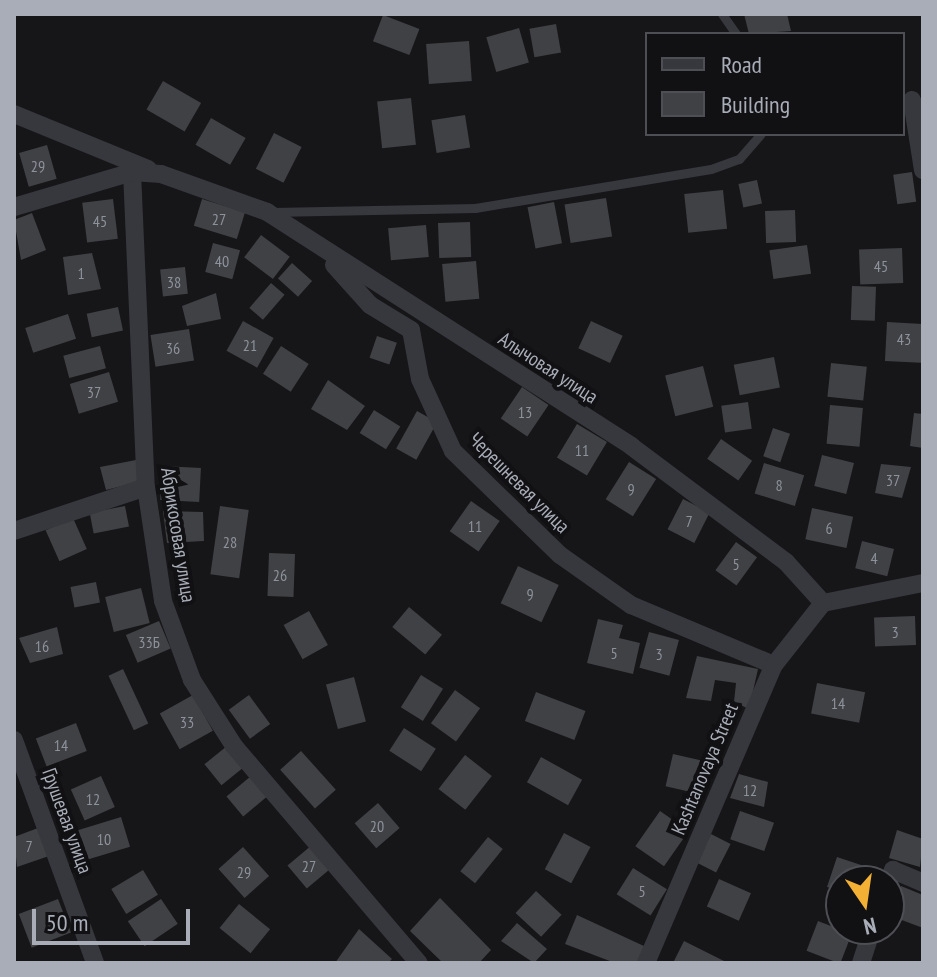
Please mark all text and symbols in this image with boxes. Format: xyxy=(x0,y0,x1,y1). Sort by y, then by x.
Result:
legend xyxy=(645,32,905,136)
text: Road xyxy=(721,49,762,80)
text: Building xyxy=(721,89,790,120)
house number: 29 xyxy=(31,156,45,176)
house number: 27 xyxy=(212,209,226,229)
house number: 45 xyxy=(93,211,107,231)
house number: 40 xyxy=(215,251,229,271)
house number: 45 xyxy=(874,256,888,276)
house number: 1 xyxy=(77,263,85,283)
house number: 38 xyxy=(167,272,181,292)
street label: Алычовая улица xyxy=(494,327,602,409)
house number: 43 xyxy=(897,329,911,349)
house number: 21 xyxy=(243,335,257,355)
house number: 36 xyxy=(166,338,180,358)
house number: 37 xyxy=(87,382,101,402)
house number: 13 xyxy=(518,402,532,422)
street label: Черешневая улица xyxy=(464,428,574,538)
house number: 11 xyxy=(575,440,589,460)
street label: Абрикосовая улица xyxy=(155,466,201,604)
house number: 37 xyxy=(886,470,900,490)
house number: 8 xyxy=(775,475,783,495)
house number: 9 xyxy=(627,479,635,499)
house number: 7 xyxy=(685,511,693,531)
house number: 11 xyxy=(468,516,482,536)
house number: 6 xyxy=(825,518,833,538)
house number: 28 xyxy=(223,532,237,552)
house number: 4 xyxy=(870,548,878,568)
house number: 5 xyxy=(732,554,740,574)
house number: 26 xyxy=(273,565,287,585)
house number: 9 xyxy=(526,584,534,604)
house number: 3 xyxy=(891,622,899,642)
house number: 33Б xyxy=(138,632,160,652)
house number: 16 xyxy=(35,636,49,656)
house number: 5 xyxy=(610,643,618,663)
house number: 3 xyxy=(655,644,663,664)
house number: 14 xyxy=(831,693,845,713)
street label: Kashtanovaya Street xyxy=(666,700,744,838)
house number: 33 xyxy=(180,712,194,732)
house number: 14 xyxy=(54,735,68,755)
street label: Грушевая улица xyxy=(37,765,97,877)
house number: 12 xyxy=(743,780,757,800)
house number: 12 xyxy=(86,789,100,809)
house number: 20 xyxy=(370,816,384,836)
house number: 10 xyxy=(97,829,111,849)
house number: 7 xyxy=(25,836,33,856)
house number: 27 xyxy=(302,856,316,876)
house number: 29 xyxy=(237,862,251,882)
north arrow xyxy=(825,865,905,945)
house number: 5 xyxy=(638,881,646,901)
scale bar xyxy=(36,893,194,943)
text: 50 m xyxy=(46,907,88,938)
text: N xyxy=(861,911,879,941)

